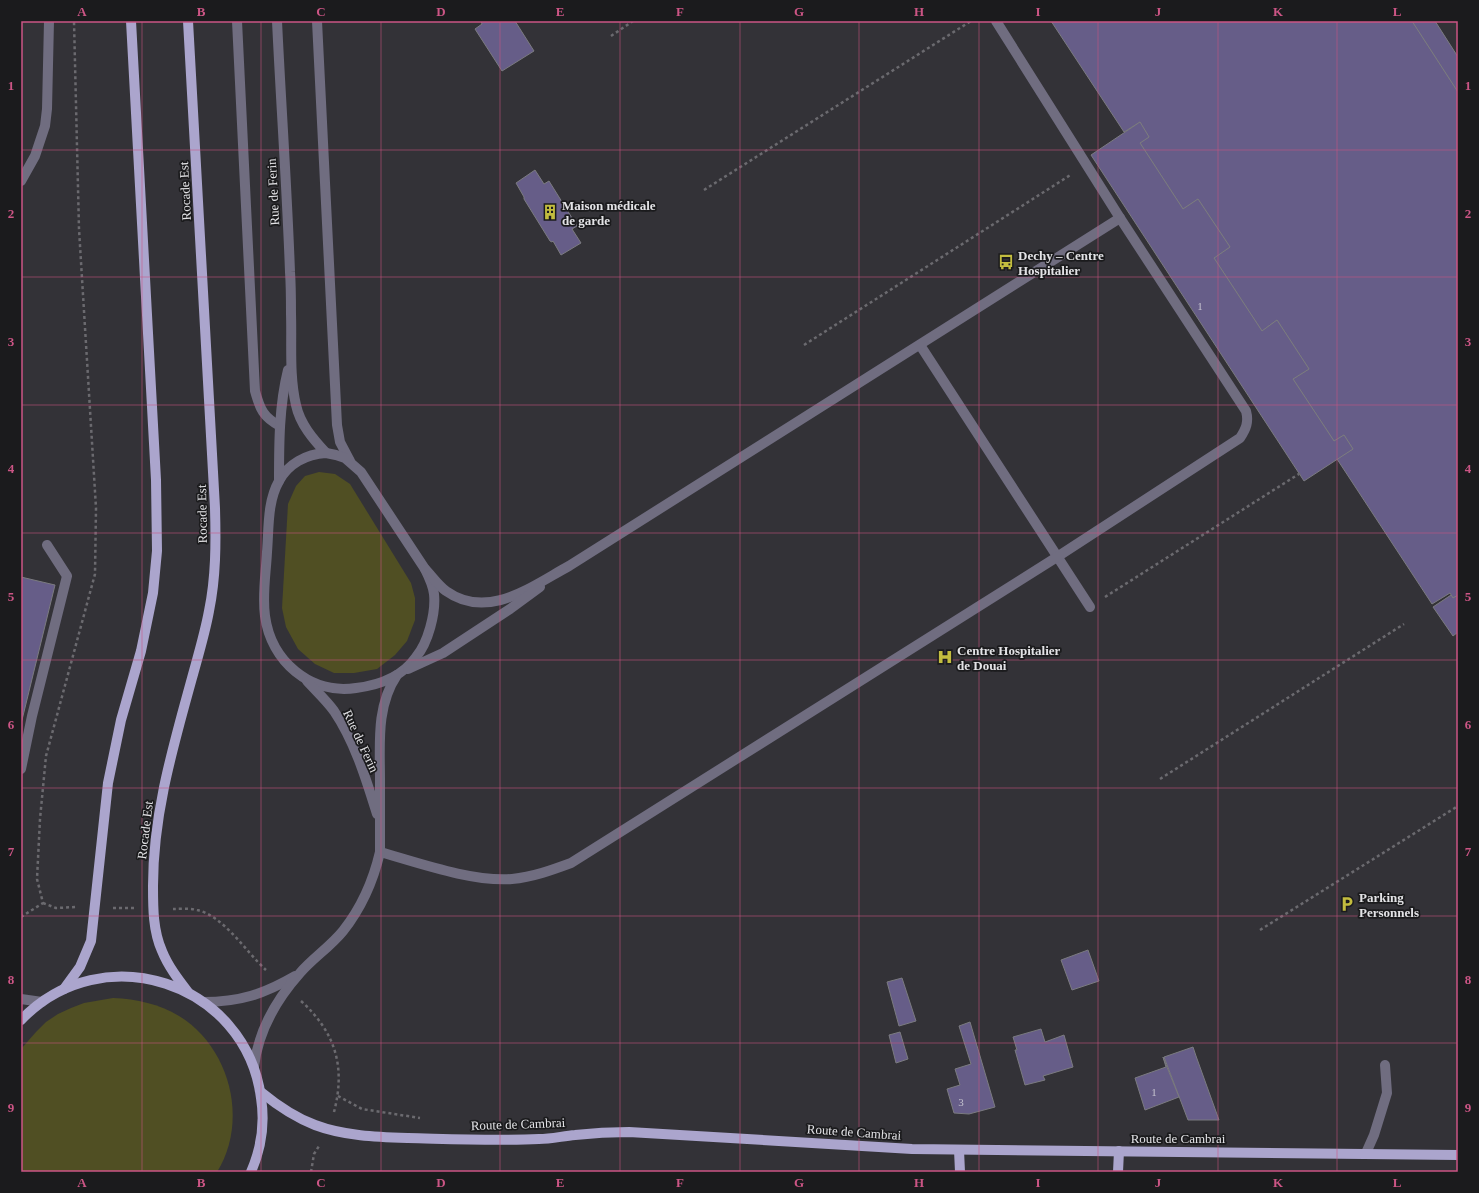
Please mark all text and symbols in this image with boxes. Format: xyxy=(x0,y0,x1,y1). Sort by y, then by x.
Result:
text: A xyxy=(77,4,87,19)
text: B xyxy=(197,4,206,19)
text: C xyxy=(316,4,326,19)
text: D xyxy=(436,4,446,19)
text: E xyxy=(556,4,564,19)
text: F xyxy=(676,4,684,19)
text: G xyxy=(794,4,804,19)
text: H xyxy=(914,4,924,19)
text: I xyxy=(1035,4,1041,19)
text: J xyxy=(1155,4,1162,19)
text: K xyxy=(1273,4,1284,19)
text: L xyxy=(1393,4,1402,19)
text: 1 xyxy=(8,78,14,93)
text: 1 xyxy=(1465,78,1471,93)
street label: Rue de Ferin xyxy=(264,158,282,226)
street label: Rocade Est xyxy=(176,161,194,221)
place label: Maison médicale de garde xyxy=(562,198,656,228)
building icon: Maison médicale de garde xyxy=(541,203,559,221)
text: 2 xyxy=(8,206,14,221)
text: 2 xyxy=(1465,206,1471,221)
place label: Dechy – Centre Hospitalier xyxy=(1018,248,1104,278)
bus stop icon: Dechy – Centre Hospitalier xyxy=(997,253,1015,271)
house number: 1 xyxy=(1197,300,1203,312)
text: 3 xyxy=(8,334,15,349)
text: 3 xyxy=(1465,334,1472,349)
text: 4 xyxy=(8,461,15,476)
text: 4 xyxy=(1465,461,1472,476)
street label: Rocade Est xyxy=(194,484,210,544)
text: 5 xyxy=(8,589,15,604)
text: 5 xyxy=(1465,589,1472,604)
place label: Centre Hospitalier de Douai xyxy=(957,643,1061,673)
hospital icon: Centre Hospitalier de Douai xyxy=(936,648,954,666)
street label: Rue de Ferin xyxy=(340,707,382,775)
text: 6 xyxy=(8,717,15,732)
text: 6 xyxy=(1465,717,1472,732)
street label: Rocade Est xyxy=(134,799,156,860)
text: 7 xyxy=(8,844,15,859)
text: 7 xyxy=(1465,844,1472,859)
place label: Parking Personnels xyxy=(1359,890,1419,920)
parking icon: Parking Personnels xyxy=(1338,895,1356,913)
text: 8 xyxy=(8,972,15,987)
text: 8 xyxy=(1465,972,1472,987)
house number: 1 xyxy=(1151,1086,1157,1098)
house number: 3 xyxy=(958,1096,964,1108)
text: 9 xyxy=(8,1100,15,1115)
text: 9 xyxy=(1465,1100,1472,1115)
street label: Route de Cambrai xyxy=(470,1115,566,1133)
street label: Route de Cambrai xyxy=(806,1121,902,1143)
street label: Route de Cambrai xyxy=(1131,1131,1226,1146)
text: A xyxy=(77,1175,87,1190)
text: B xyxy=(197,1175,206,1190)
text: C xyxy=(316,1175,326,1190)
text: D xyxy=(436,1175,446,1190)
text: E xyxy=(556,1175,564,1190)
text: F xyxy=(676,1175,684,1190)
text: G xyxy=(794,1175,804,1190)
text: H xyxy=(914,1175,924,1190)
text: I xyxy=(1035,1175,1041,1190)
text: J xyxy=(1155,1175,1162,1190)
text: K xyxy=(1273,1175,1284,1190)
text: L xyxy=(1393,1175,1402,1190)

